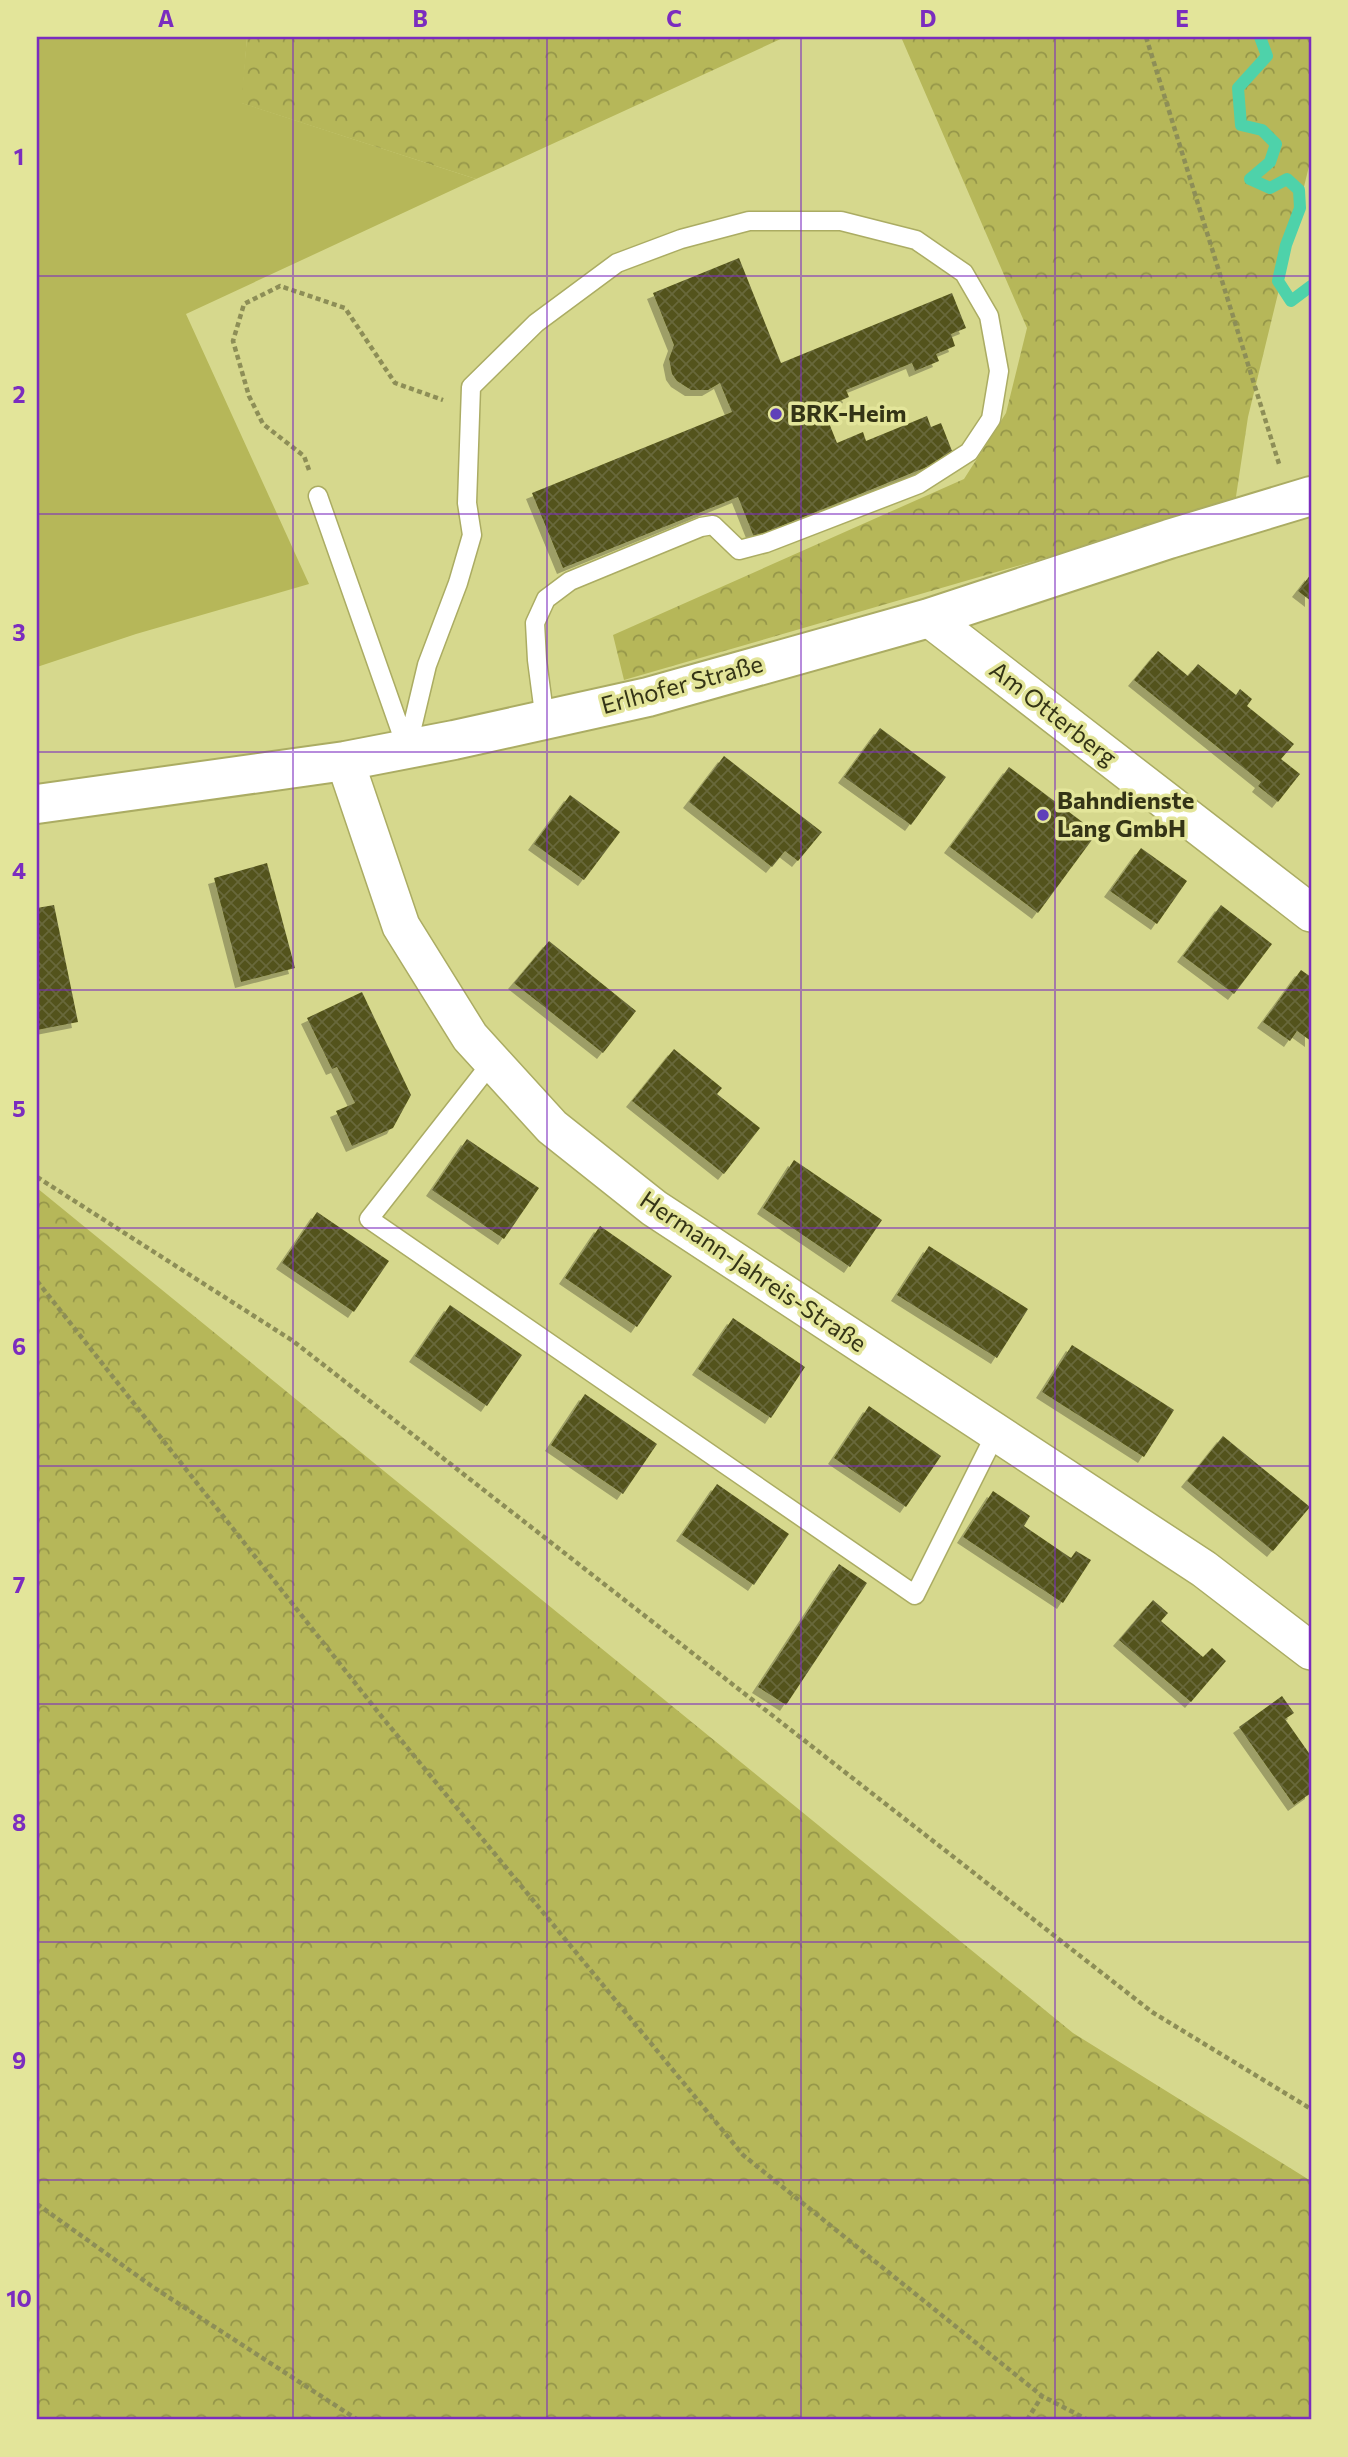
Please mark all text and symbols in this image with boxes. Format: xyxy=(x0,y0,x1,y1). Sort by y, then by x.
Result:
text: A xyxy=(158,4,175,32)
text: B xyxy=(412,4,428,32)
text: C xyxy=(666,4,682,32)
text: D xyxy=(920,4,937,32)
text: E xyxy=(1175,4,1189,32)
text: 1 xyxy=(14,142,24,170)
text: 2 xyxy=(12,380,26,408)
place label: BRK-Heim xyxy=(790,398,906,427)
marker: BRK-Heim xyxy=(768,406,784,422)
text: 3 xyxy=(12,618,26,646)
street label: Erlhofer Straße xyxy=(598,648,766,719)
street label: Am Otterberg xyxy=(985,654,1123,771)
place label: Bahndienste Lang GmbH xyxy=(1057,785,1194,842)
marker: Bahndienste Lang GmbH xyxy=(1035,807,1051,823)
text: 4 xyxy=(12,856,26,884)
text: 5 xyxy=(12,1094,26,1122)
street label: Hermann-Jahreis-Straße xyxy=(635,1184,872,1357)
text: 6 xyxy=(12,1332,26,1360)
text: 7 xyxy=(13,1570,25,1598)
text: 8 xyxy=(12,1808,26,1836)
text: 9 xyxy=(12,2046,26,2074)
text: 10 xyxy=(6,2284,32,2312)

